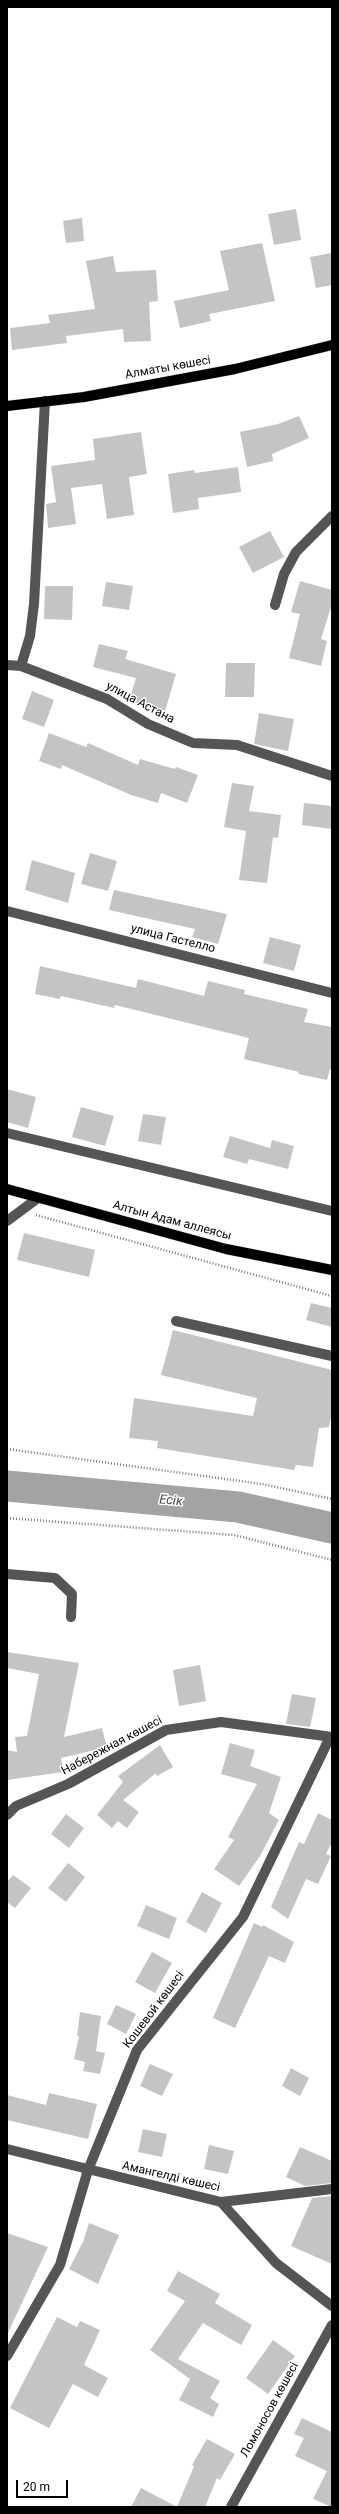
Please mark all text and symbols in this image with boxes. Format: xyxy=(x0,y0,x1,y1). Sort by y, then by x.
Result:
street label: Алматы көшесі xyxy=(124,353,212,383)
street label: улица Астана xyxy=(103,679,177,727)
street label: улица Гастелло xyxy=(129,922,217,956)
street label: Алтын Адам аллеясы xyxy=(111,1198,233,1244)
water label: Есік xyxy=(159,1492,183,1510)
street label: Набережная көшесі xyxy=(59,1713,165,1779)
street label: Кошевой көшесі xyxy=(120,1969,188,2051)
street label: Амангелді көшесі xyxy=(121,2159,221,2195)
street label: Ломоносов көшесі xyxy=(238,2360,302,2460)
scale bar xyxy=(18,2472,70,2498)
text: 20 m xyxy=(23,2480,50,2494)

